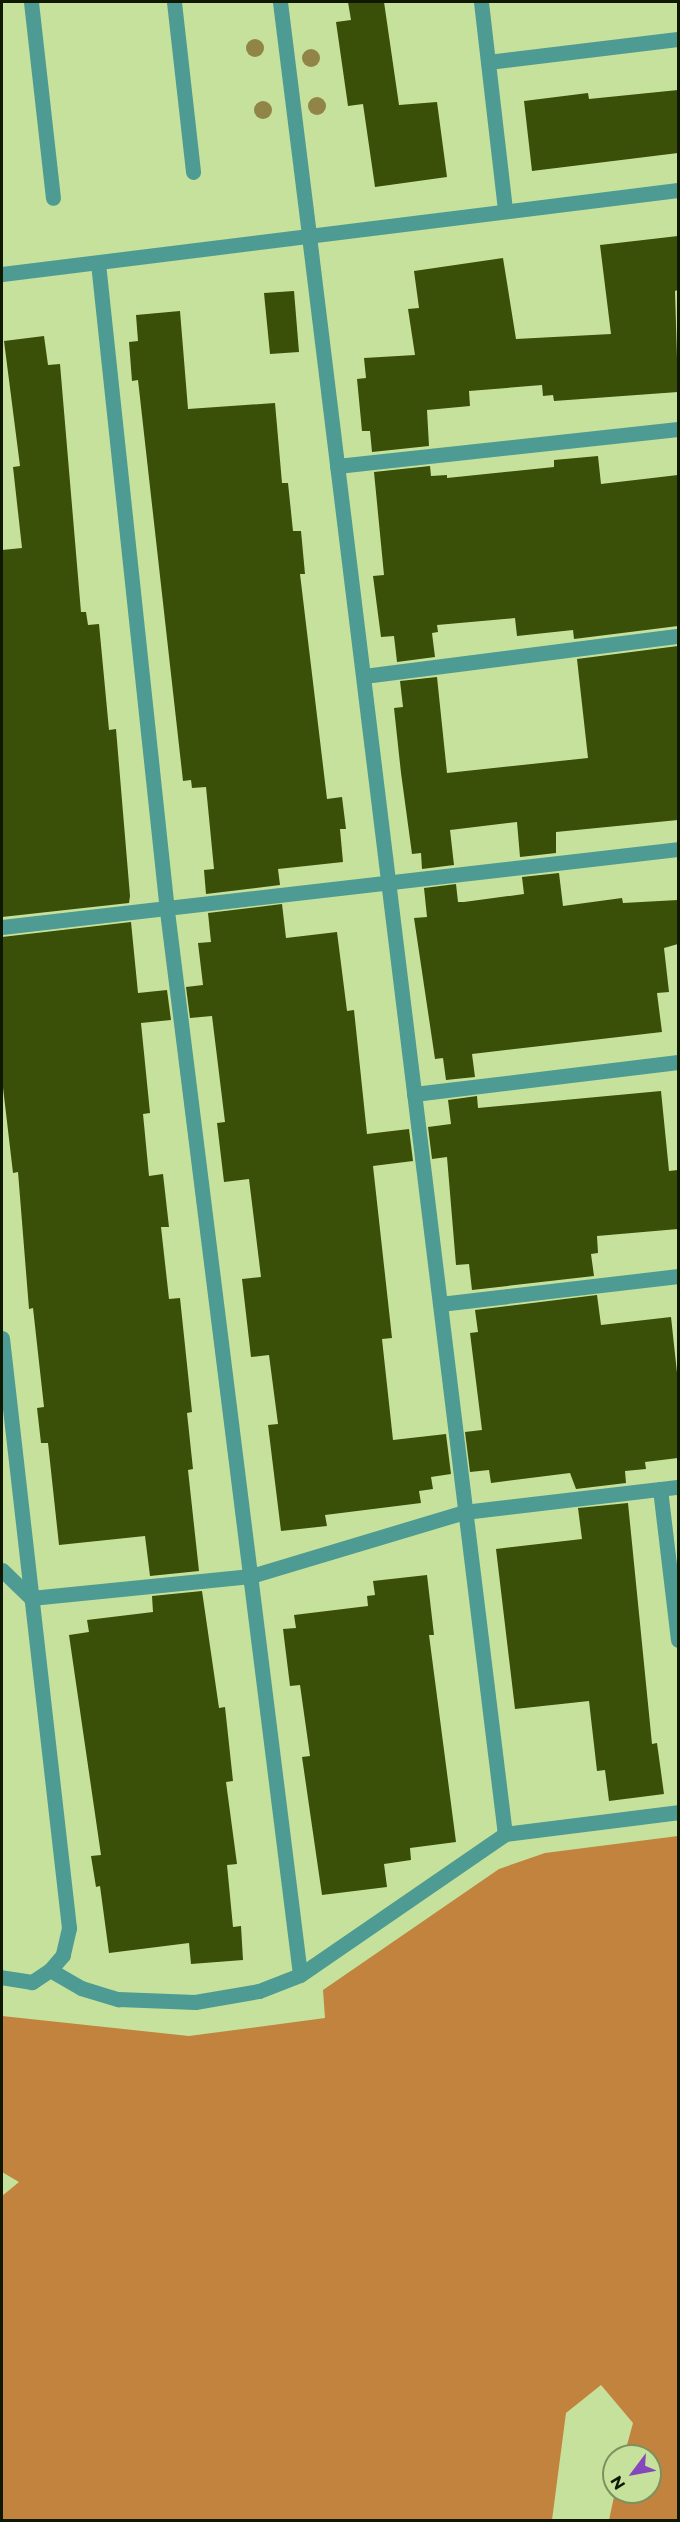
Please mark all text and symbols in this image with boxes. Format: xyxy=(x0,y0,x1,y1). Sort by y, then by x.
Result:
north arrow xyxy=(602,2444,662,2504)
text: N xyxy=(607,2472,629,2493)

